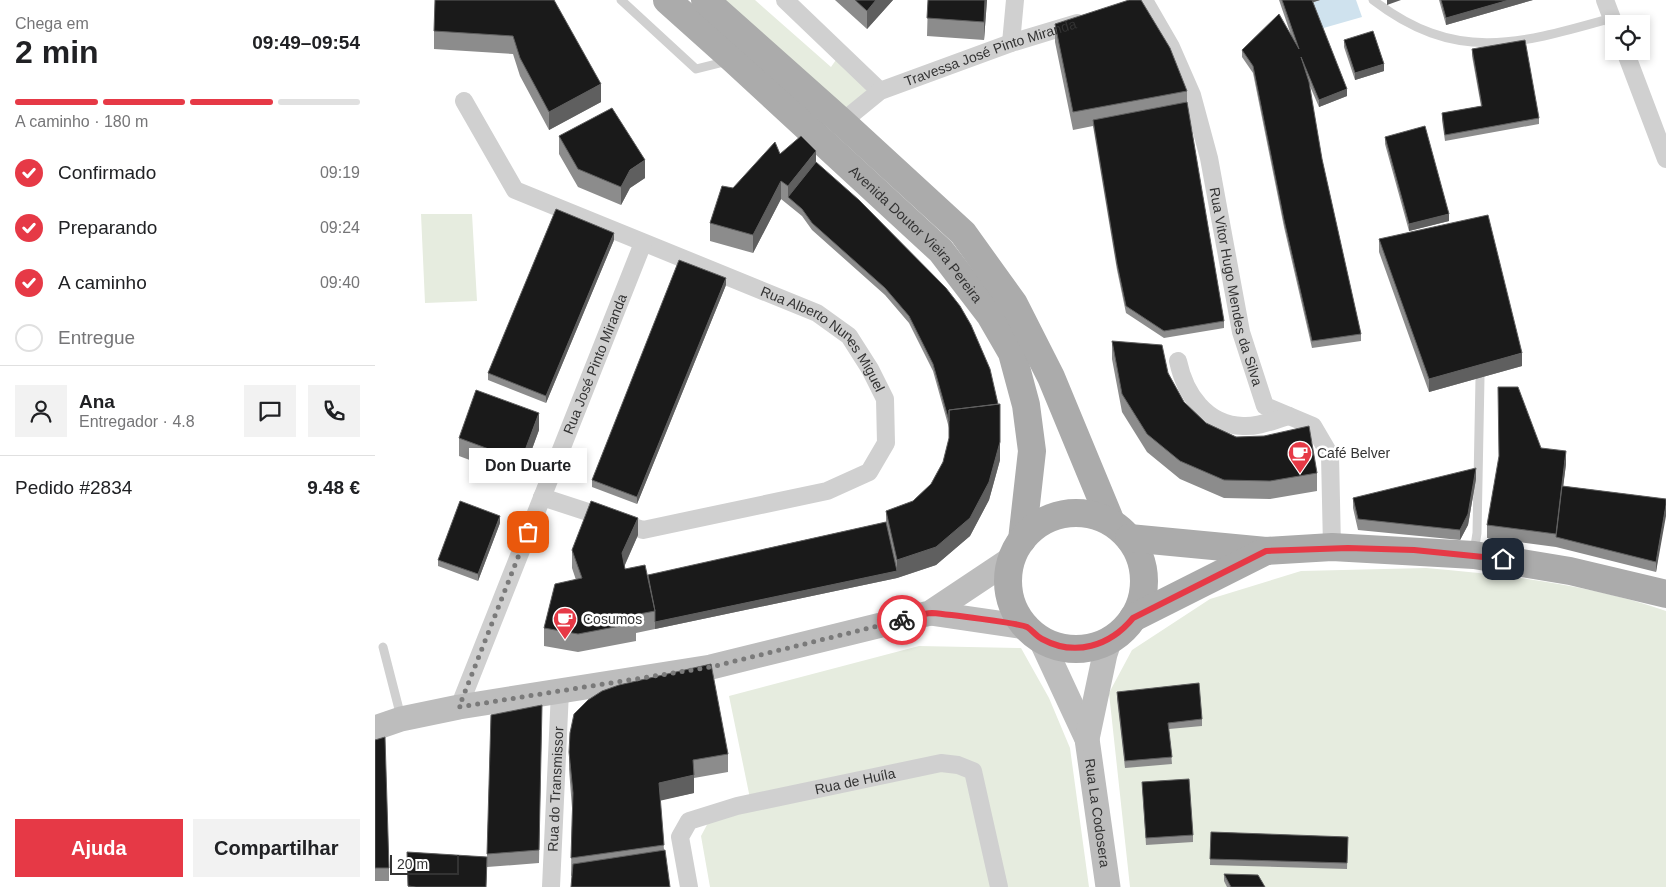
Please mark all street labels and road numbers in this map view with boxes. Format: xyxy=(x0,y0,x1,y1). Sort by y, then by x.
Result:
street label: Travessa José Pinto Miranda xyxy=(902,16,1079,89)
street label: Avenida Doutor Vieira Pereira xyxy=(846,162,986,306)
street label: Rua Vitor Hugo Mendes da Silva xyxy=(1207,186,1266,388)
street label: Rua Alberto Nunes Miguel xyxy=(758,283,888,394)
street label: Rua José Pinto Miranda xyxy=(560,291,630,436)
street label: Rua do Transmissor xyxy=(545,726,566,852)
street label: Rua La Codosera xyxy=(1082,757,1113,869)
street label: Rua de Huíla xyxy=(813,765,897,797)

